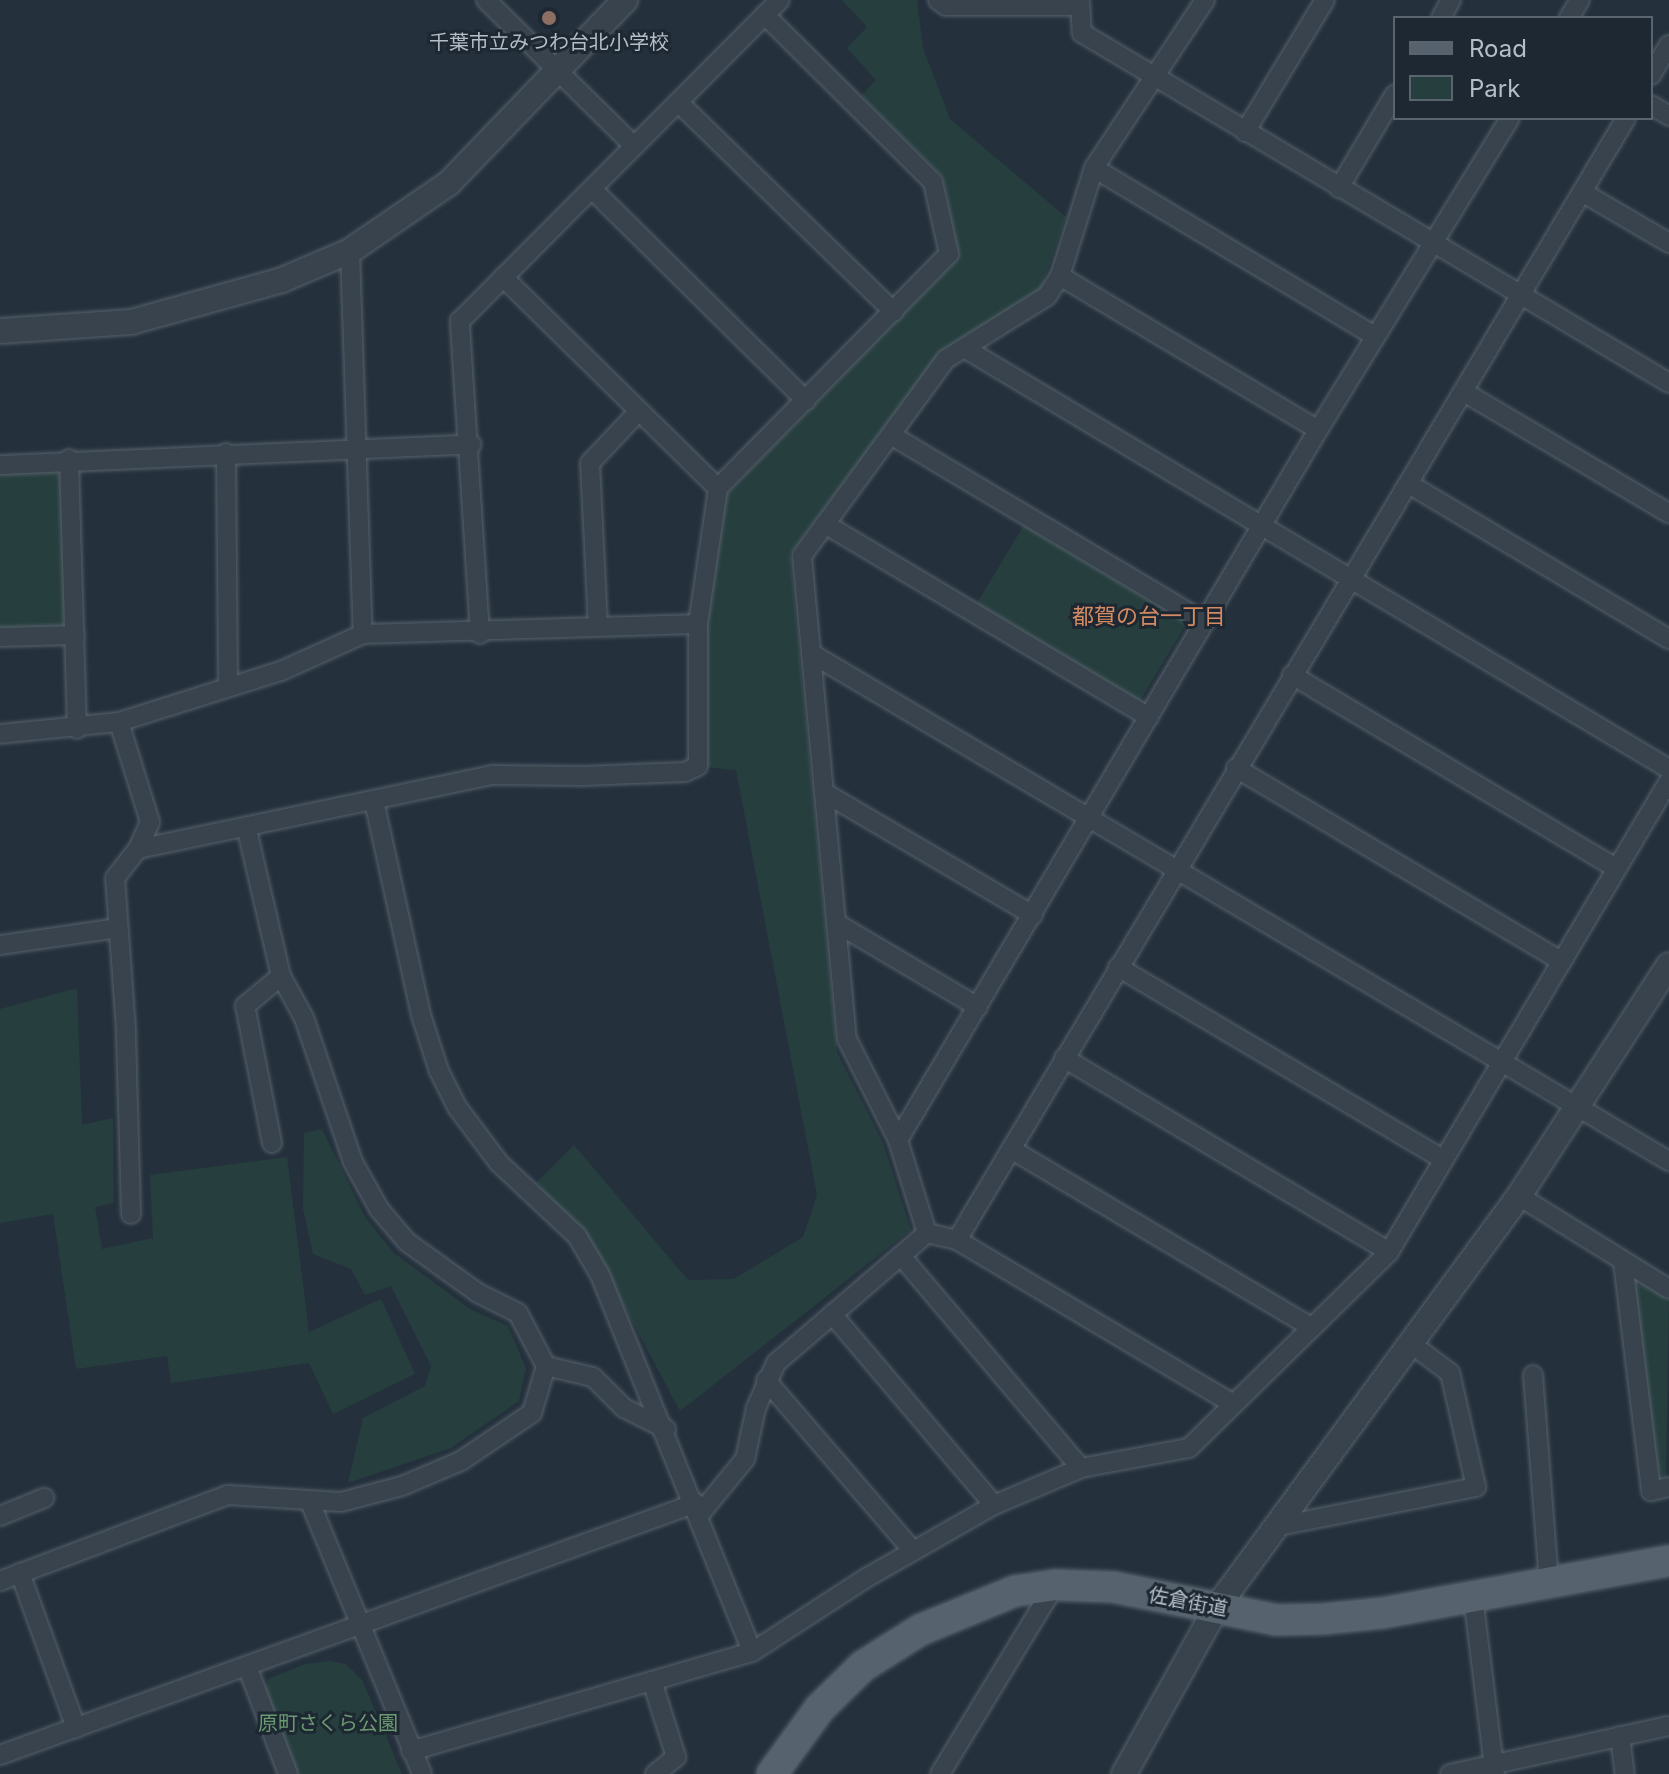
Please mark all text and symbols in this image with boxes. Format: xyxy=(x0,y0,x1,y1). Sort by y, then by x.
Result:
marker: 千葉市立みつわ台北小学校 xyxy=(540,9,558,27)
legend xyxy=(1393,16,1653,120)
place label: 千葉市立みつわ台北小学校 xyxy=(429,30,669,54)
text: Road xyxy=(1469,34,1527,63)
text: Park xyxy=(1469,74,1520,103)
district label: 都賀の台一丁目 xyxy=(1072,604,1226,630)
street label: 佐倉街道 xyxy=(1146,1583,1230,1621)
park label: 原町さくら公園 xyxy=(258,1711,398,1735)

